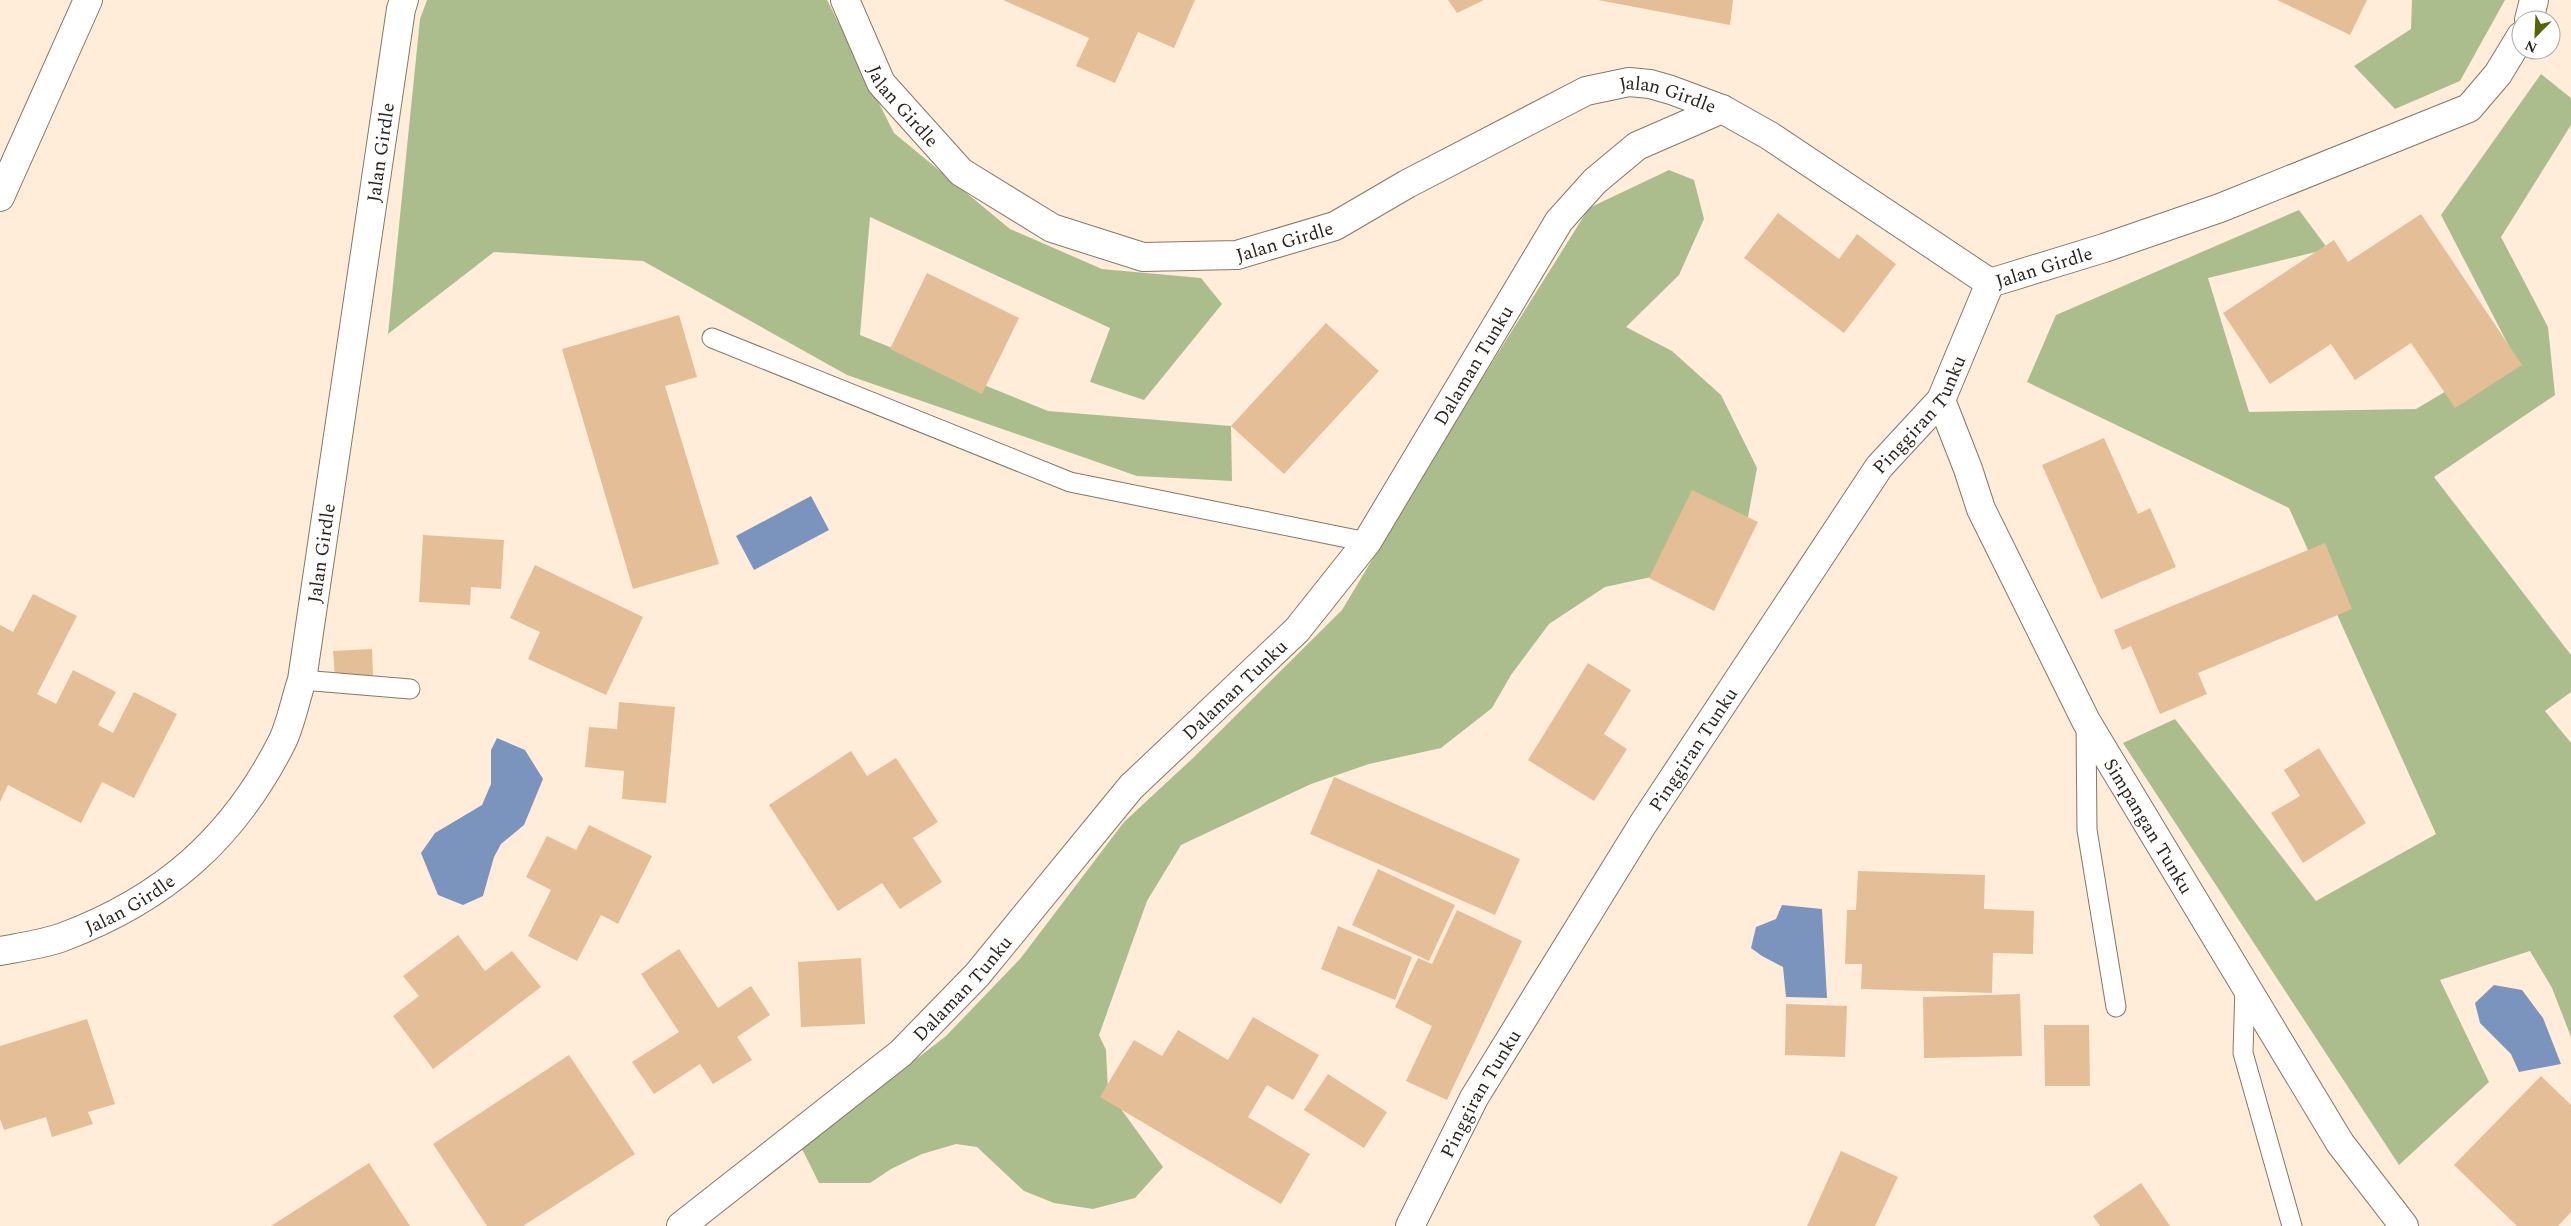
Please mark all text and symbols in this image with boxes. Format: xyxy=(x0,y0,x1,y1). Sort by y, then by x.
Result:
north arrow xyxy=(2511,10,2561,60)
text: N xyxy=(2521,35,2540,58)
street label: Jalan Girdle xyxy=(859,61,945,154)
street label: Jalan Girdle xyxy=(1617,69,1720,122)
street label: Jalan Girdle xyxy=(360,101,403,204)
street label: Jalan Girdle xyxy=(1233,214,1337,271)
street label: Jalan Girdle xyxy=(1992,239,2096,297)
street label: Dalaman Tunku xyxy=(1427,300,1522,431)
street label: Pinggiran Tunku xyxy=(1866,351,1974,481)
street label: Jalan Girdle xyxy=(301,501,344,605)
street label: Dalaman Tunku xyxy=(1176,633,1295,748)
street label: Pinggiran Tunku xyxy=(1642,682,1746,818)
street label: Simpangan Tunku xyxy=(2096,753,2200,900)
street label: Jalan Girdle xyxy=(80,868,182,943)
street label: Dalaman Tunku xyxy=(907,929,1020,1049)
street label: Pinggiran Tunku xyxy=(1433,1024,1529,1163)

